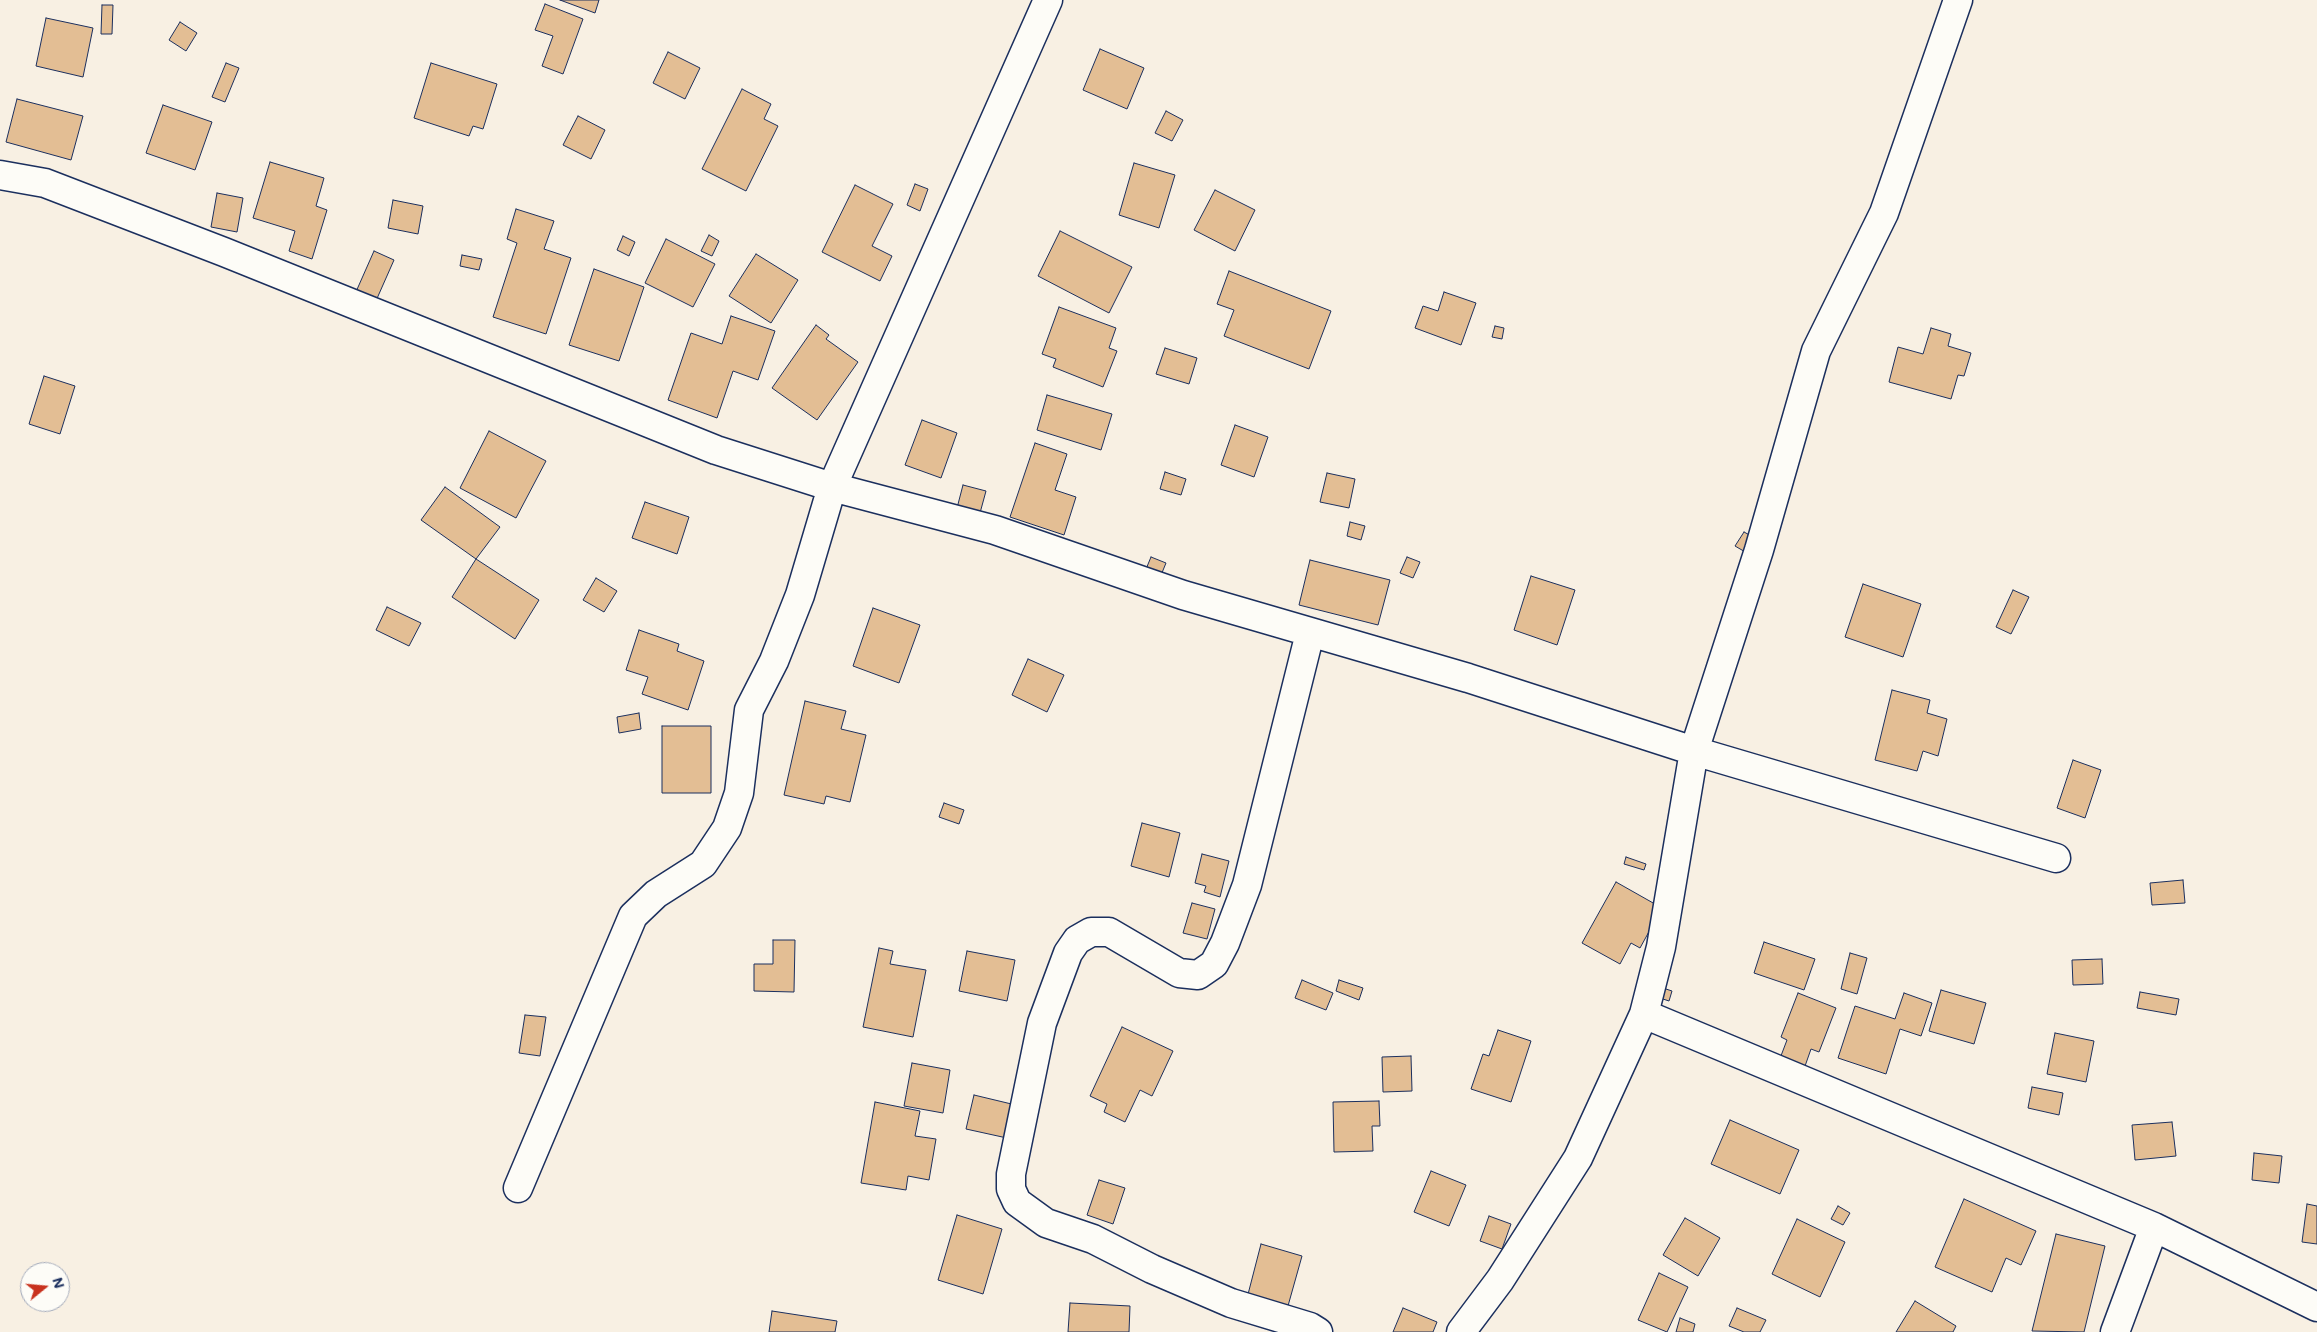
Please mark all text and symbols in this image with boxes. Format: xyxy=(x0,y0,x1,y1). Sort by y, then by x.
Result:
north arrow xyxy=(20,1262,70,1312)
text: N xyxy=(48,1275,70,1291)

